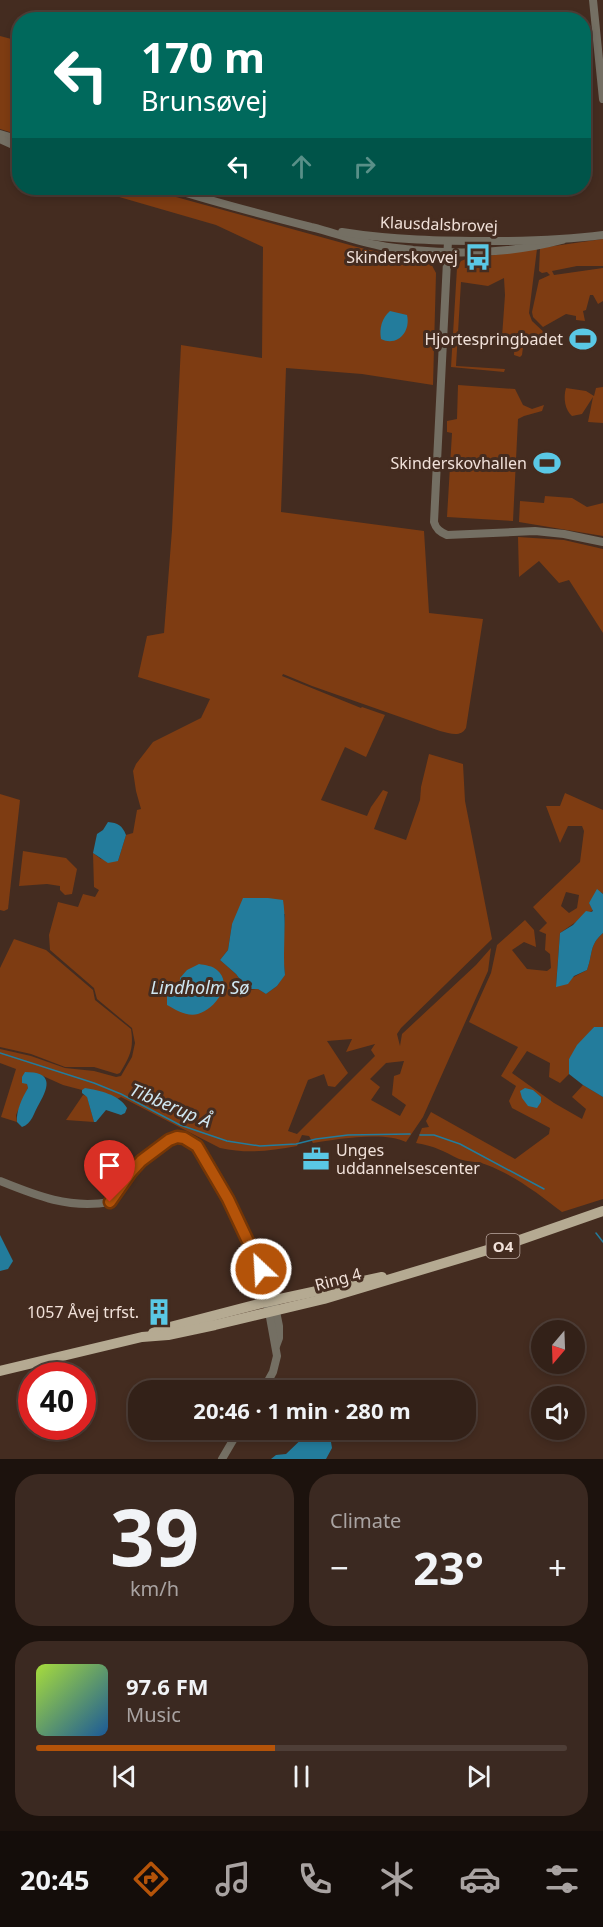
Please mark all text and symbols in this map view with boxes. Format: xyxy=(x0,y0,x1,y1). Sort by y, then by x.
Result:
text: 170 m xyxy=(141,28,265,85)
icon: left xyxy=(42,36,120,114)
text: Brunsøvej xyxy=(141,82,268,119)
icon: left xyxy=(222,150,255,183)
icon: ahead xyxy=(285,150,318,183)
icon: right xyxy=(348,150,381,183)
street label: Klausdalsbrovej xyxy=(380,211,498,237)
bus stop icon: Skinderskovvej xyxy=(463,242,493,272)
place label: Skinderskovvej xyxy=(346,246,458,268)
sports icon: Hjortespringbadet xyxy=(568,324,598,354)
place label: Hjortespringbadet xyxy=(425,328,563,350)
sports icon: Skinderskovhallen xyxy=(532,448,562,478)
place label: Skinderskovhallen xyxy=(390,452,527,474)
water label: Lindholm Sø xyxy=(151,975,249,999)
water label: Tibberup Å xyxy=(127,1077,215,1133)
place label: Unges uddannelsescenter xyxy=(336,1139,480,1179)
pin xyxy=(84,1140,135,1202)
office icon: Unges uddannelsescenter xyxy=(301,1144,331,1174)
icon: arrive xyxy=(93,1149,126,1182)
road number: O4 xyxy=(486,1234,520,1258)
position arrow xyxy=(229,1237,293,1301)
street label: Ring 4 xyxy=(312,1262,364,1296)
building icon: 1057 Åvej trfst. xyxy=(144,1297,174,1327)
place label: 1057 Åvej trfst. xyxy=(27,1301,139,1323)
north arrow xyxy=(531,1320,585,1374)
map controls xyxy=(531,1320,585,1440)
speed limit sign: 40 xyxy=(18,1362,96,1440)
button: sound xyxy=(531,1386,585,1440)
text: 20:46 · 1 min · 280 m xyxy=(193,1395,411,1425)
text: 39 xyxy=(110,1483,199,1589)
text: Climate xyxy=(330,1507,401,1534)
text: 23° xyxy=(413,1537,484,1598)
text: − xyxy=(330,1545,349,1590)
text: + xyxy=(548,1545,567,1590)
text: km/h xyxy=(130,1575,179,1602)
text: 97.6 FM xyxy=(126,1671,208,1701)
text: Music xyxy=(126,1701,181,1728)
icon: previous xyxy=(108,1760,141,1793)
icon: pause xyxy=(285,1760,318,1793)
icon: next xyxy=(462,1760,495,1793)
icon: directions xyxy=(130,1858,172,1900)
icon: music xyxy=(212,1858,254,1900)
icon: phone xyxy=(294,1858,336,1900)
icon: climate xyxy=(376,1858,418,1900)
icon: car xyxy=(459,1858,501,1900)
icon: filters xyxy=(541,1858,583,1900)
text: 20:45 xyxy=(20,1861,89,1898)

